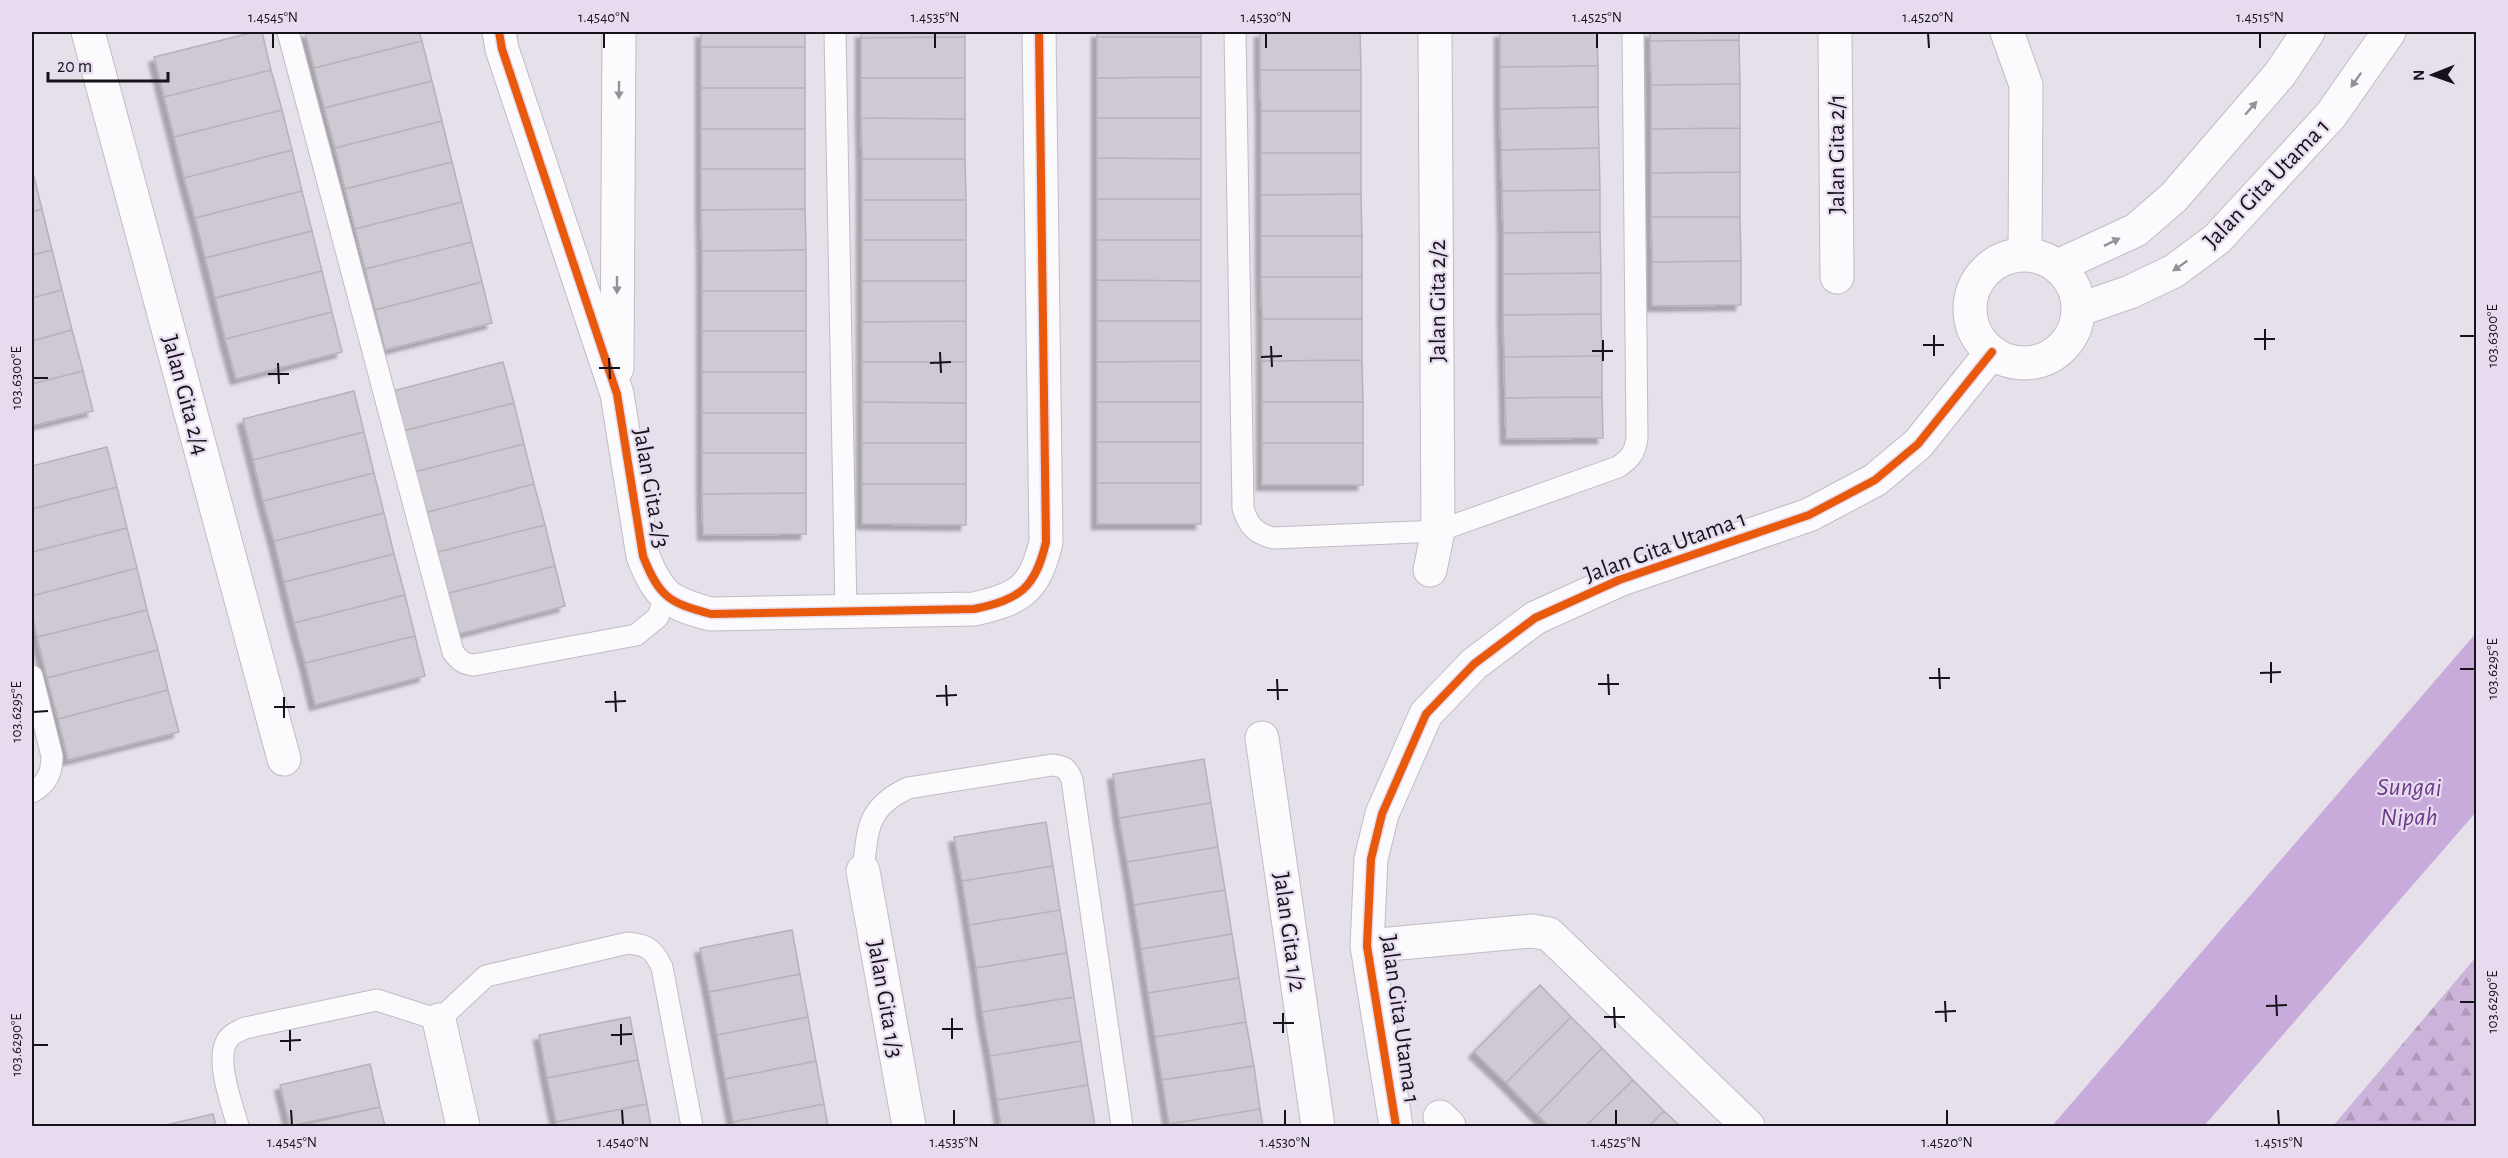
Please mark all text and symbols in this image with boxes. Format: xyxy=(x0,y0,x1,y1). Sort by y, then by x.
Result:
text: 1.4545°N xyxy=(248,10,298,25)
text: 1.4540°N xyxy=(578,10,630,25)
text: 1.4535°N xyxy=(910,10,960,25)
text: 1.4530°N xyxy=(1241,10,1291,25)
text: 1.4525°N xyxy=(1572,10,1622,25)
text: 1.4520°N xyxy=(1902,10,1954,25)
text: 1.4515°N xyxy=(2236,10,2284,25)
scale bar xyxy=(48,45,168,83)
north arrow xyxy=(2403,45,2463,105)
text: 20 m xyxy=(57,58,92,76)
text: N xyxy=(2411,70,2427,81)
one-way arrow xyxy=(2350,71,2362,87)
one-way arrow xyxy=(614,80,624,99)
street label: Jalan Gita 2/1 xyxy=(1825,94,1849,214)
one-way arrow xyxy=(2244,101,2257,116)
street label: Jalan Gita Utama 1 xyxy=(2199,114,2334,253)
one-way arrow xyxy=(2103,237,2120,246)
street label: Jalan Gita 2/2 xyxy=(1426,240,1450,362)
one-way arrow xyxy=(2172,260,2188,271)
one-way arrow xyxy=(613,275,622,294)
text: 103.6300°E xyxy=(2485,304,2500,368)
street label: Jalan Gita 2/4 xyxy=(157,333,213,458)
text: 103.6300°E xyxy=(9,346,24,410)
street label: Jalan Gita 2/3 xyxy=(629,426,673,550)
street label: Jalan Gita Utama 1 xyxy=(1581,507,1749,587)
text: 103.6295°E xyxy=(2485,638,2500,700)
text: 103.6295°E xyxy=(9,681,24,743)
water label: Sungai Nipah xyxy=(2377,774,2442,830)
street label: Jalan Gita 1/2 xyxy=(1269,871,1309,993)
street label: Jalan Gita Utama 1 xyxy=(1376,933,1424,1105)
street label: Jalan Gita 1/3 xyxy=(863,938,907,1060)
text: 103.6290°E xyxy=(2485,970,2500,1034)
text: 103.6290°E xyxy=(9,1013,24,1077)
text: 1.4545°N xyxy=(267,1135,317,1150)
text: 1.4540°N xyxy=(597,1135,649,1150)
text: 1.4535°N xyxy=(929,1135,979,1150)
text: 1.4530°N xyxy=(1260,1135,1310,1150)
text: 1.4525°N xyxy=(1591,1135,1641,1150)
text: 1.4520°N xyxy=(1921,1135,1973,1150)
text: 1.4515°N xyxy=(2255,1135,2303,1150)

